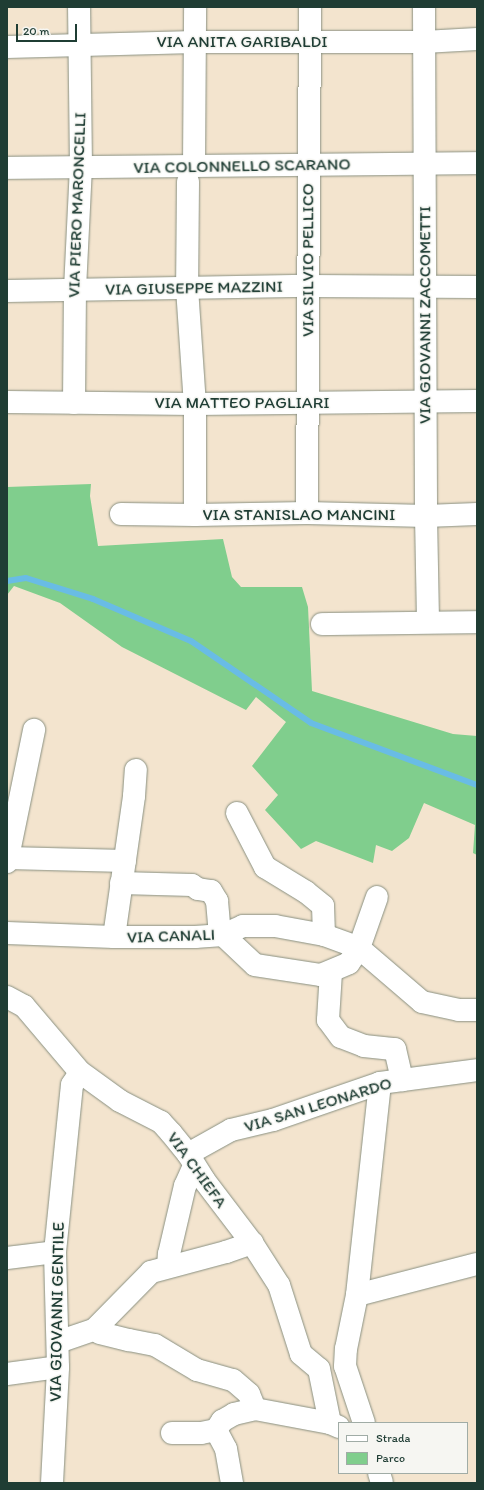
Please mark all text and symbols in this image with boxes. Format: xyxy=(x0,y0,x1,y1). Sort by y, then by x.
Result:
scale bar xyxy=(18,16,79,42)
text: 20 m xyxy=(23,24,50,38)
street label: VIA ANITA GARIBALDI xyxy=(158,32,326,52)
street label: VIA PIERO MARONCELLI xyxy=(64,112,90,298)
street label: VIA COLONNELLO SCARANO xyxy=(133,154,351,178)
street label: VIA SILVIO PELLICO xyxy=(298,185,318,335)
street label: VIA GIOVANNI ZACCOMETTI xyxy=(415,206,435,424)
street label: VIA GIUSEPPE MAZZINI xyxy=(105,276,283,300)
street label: VIA MATTEO PAGLIARI xyxy=(156,393,328,413)
street label: VIA STANISLAO MANCINI xyxy=(204,505,394,525)
street label: VIA CANALI xyxy=(126,924,216,948)
street label: VIA SAN LEONARDO xyxy=(242,1073,394,1137)
street label: VIA CHIEFA xyxy=(163,1128,231,1212)
street label: VIA GIOVANNI GENTILE xyxy=(45,1222,69,1402)
legend xyxy=(338,1422,468,1474)
text: Strada xyxy=(376,1431,410,1445)
text: Parco xyxy=(376,1451,405,1465)

